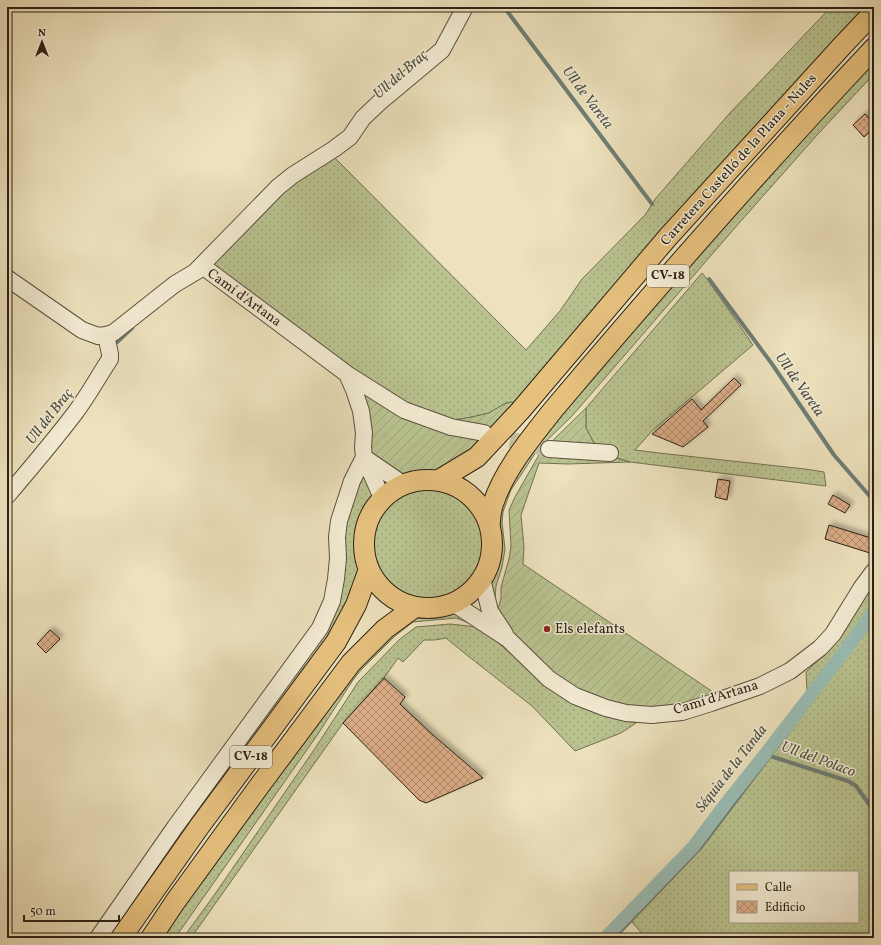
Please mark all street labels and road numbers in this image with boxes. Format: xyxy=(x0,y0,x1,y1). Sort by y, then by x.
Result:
street label: Carretera Castelló de la Plana - Nules xyxy=(656,70,822,250)
street label: Camí d'Artana xyxy=(203,265,285,331)
road number: CV-18 xyxy=(647,265,689,287)
street label: Camí d'Artana xyxy=(671,676,761,720)
road number: CV-18 xyxy=(230,746,272,768)

